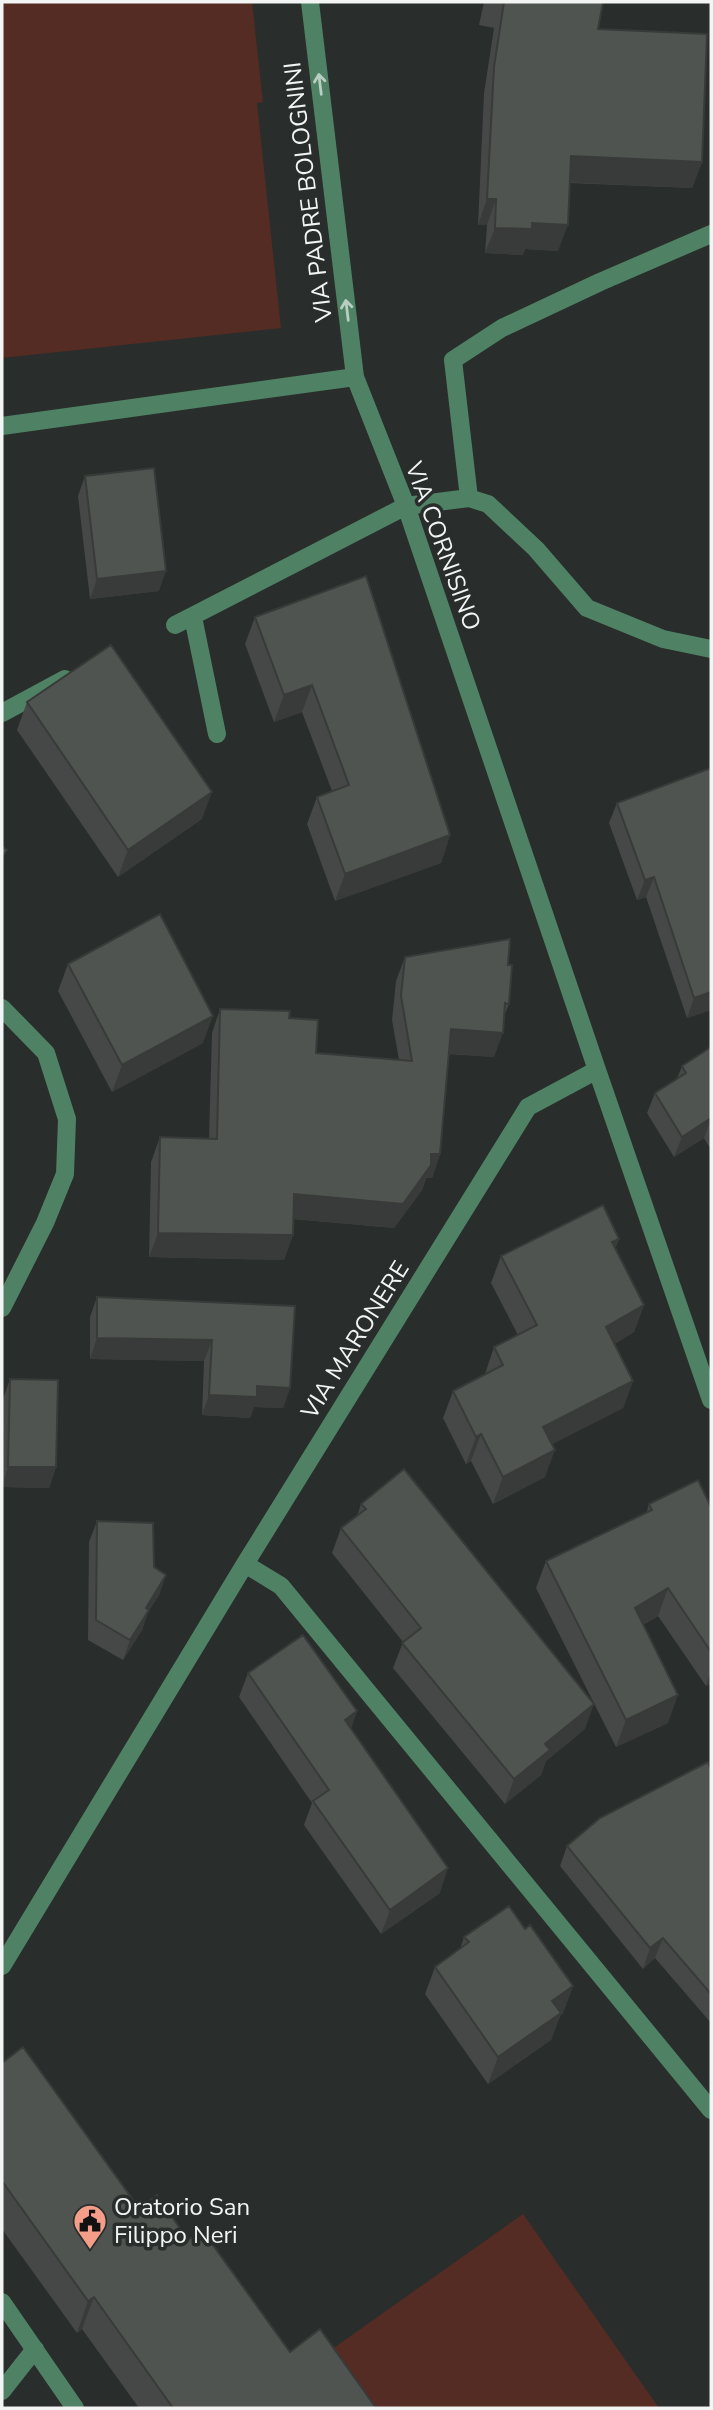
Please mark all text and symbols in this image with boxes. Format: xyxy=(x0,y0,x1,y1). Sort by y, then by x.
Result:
street label: VIA PADRE BOLOGNINI xyxy=(276,60,340,325)
one-way arrow xyxy=(313,73,326,96)
one-way arrow xyxy=(340,299,353,321)
street label: VIA CORNISINO xyxy=(397,456,488,635)
street label: VIA MARONERE xyxy=(293,1255,416,1426)
place label: Oratorio San Filippo Neri xyxy=(114,2191,250,2251)
public building icon: Oratorio San Filippo Neri xyxy=(71,2202,109,2251)

